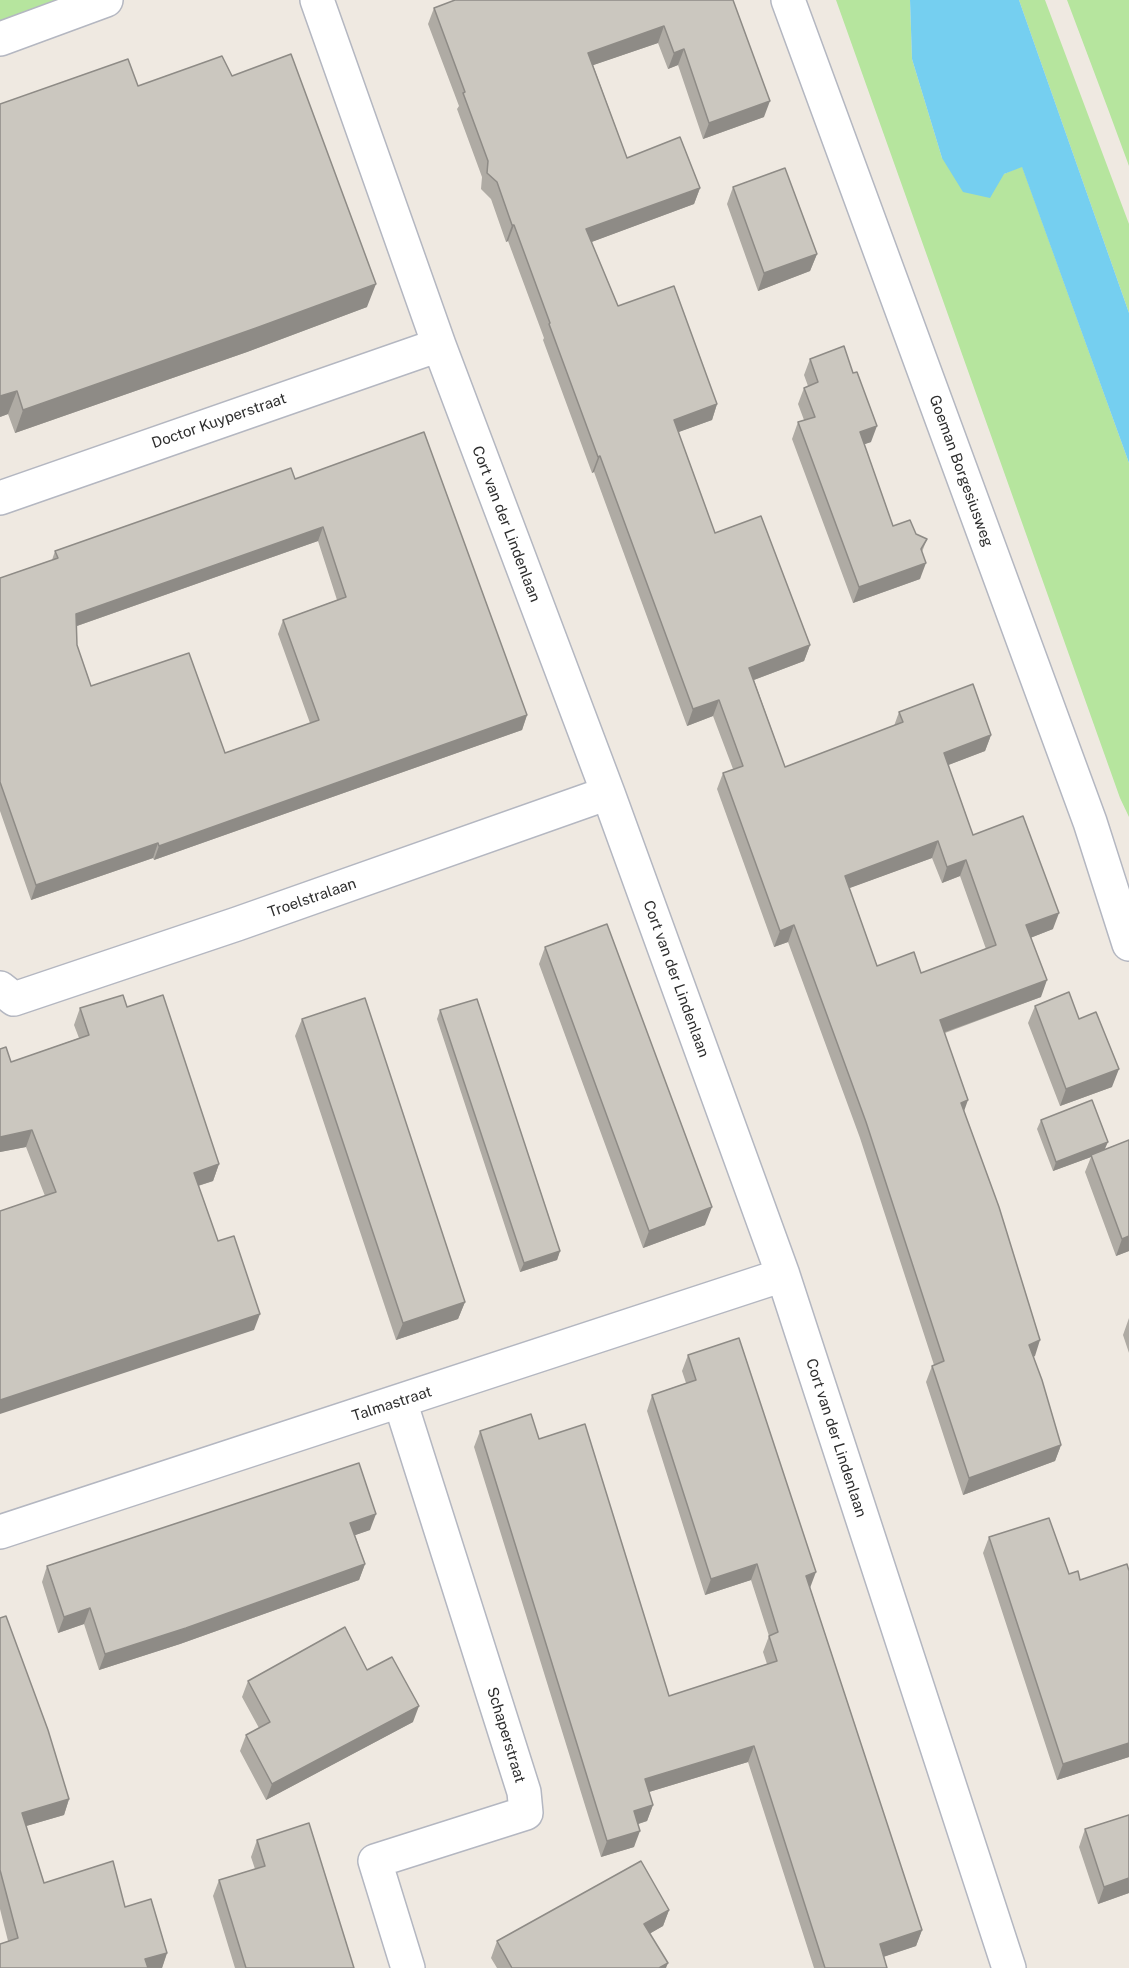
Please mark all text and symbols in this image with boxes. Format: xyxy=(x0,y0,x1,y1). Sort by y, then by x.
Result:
street label: Doctor Kuyperstraat xyxy=(149,390,289,452)
street label: Goeman Borgesiusweg xyxy=(925,393,997,549)
street label: Cort van der Lindenlaan xyxy=(468,443,544,605)
street label: Troelstralaan xyxy=(265,874,359,922)
street label: Cort van der Lindenlaan xyxy=(639,898,713,1060)
street label: Cort van der Lindenlaan xyxy=(802,1356,870,1520)
street label: Talmastraat xyxy=(350,1383,434,1425)
street label: Schaperstraat xyxy=(483,1685,529,1785)

